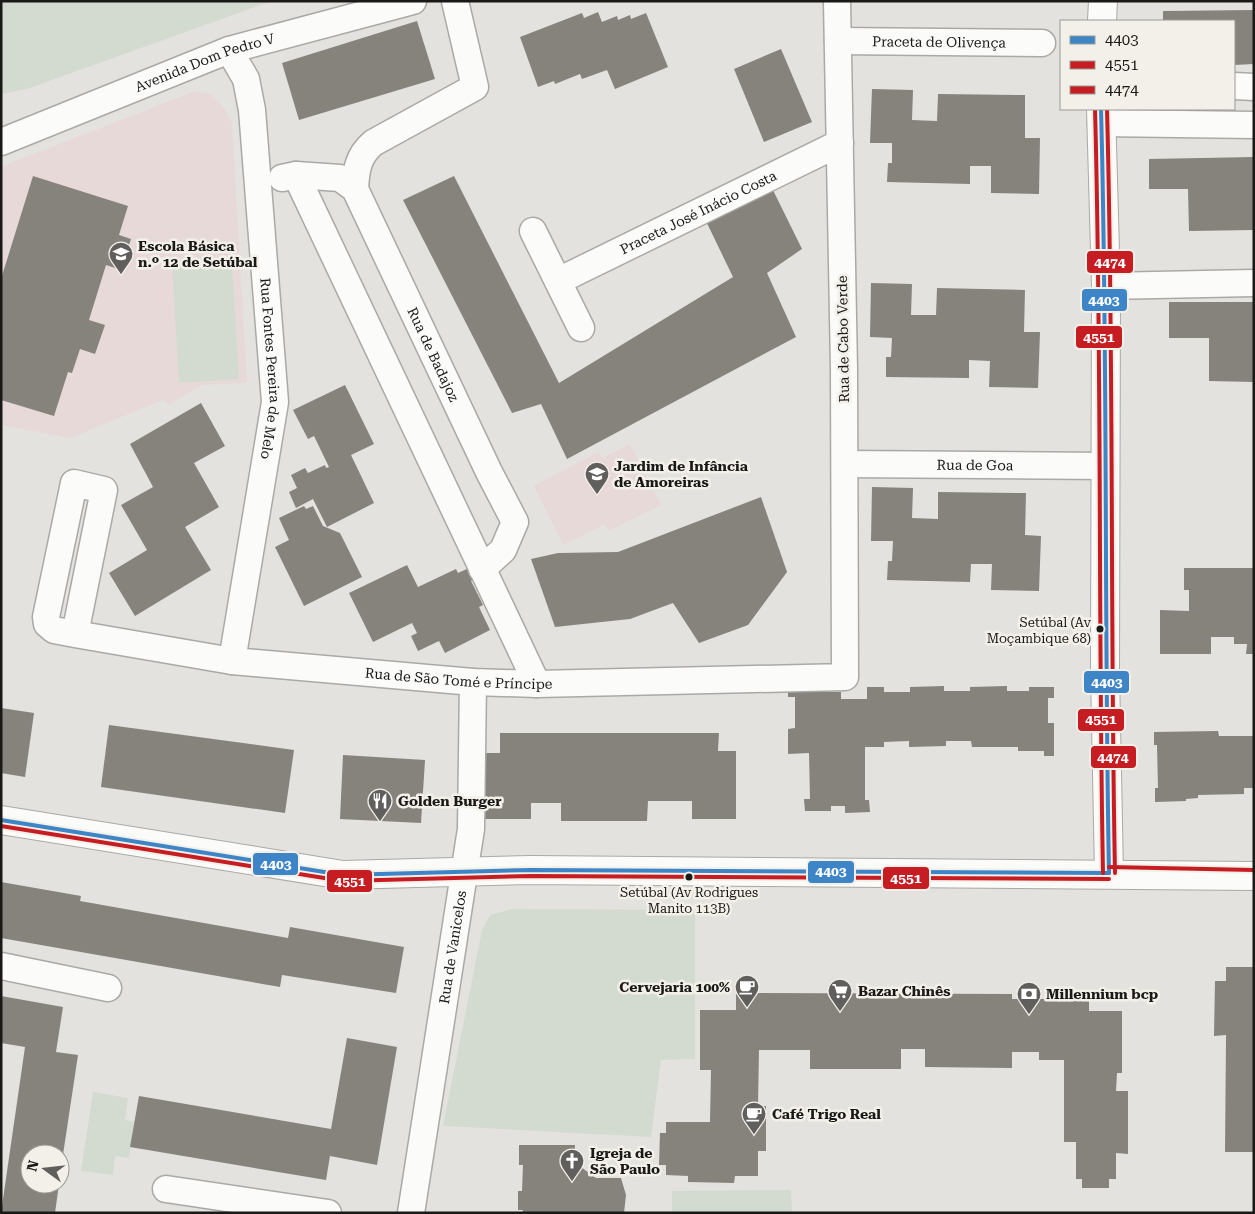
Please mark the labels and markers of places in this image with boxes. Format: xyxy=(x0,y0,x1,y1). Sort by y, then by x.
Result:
place label: Escola Básica n.º 12 de Setúbal xyxy=(138,238,258,270)
school or university icon: Escola Básica n.º 12 de Setúbal xyxy=(108,241,134,275)
place label: Jardim de Infância de Amoreiras xyxy=(614,458,749,490)
school or university icon: Jardim de Infância de Amoreiras xyxy=(584,461,610,495)
place label: Setúbal (Av Moçambique 68) xyxy=(987,615,1091,646)
marker: Setúbal (Av Moçambique 68) xyxy=(1095,624,1105,634)
restaurant icon: Golden Burger xyxy=(367,788,393,822)
place label: Golden Burger xyxy=(398,793,502,809)
marker: Setúbal (Av Rodrigues Manito 113B) xyxy=(684,872,694,882)
place label: Setúbal (Av Rodrigues Manito 113B) xyxy=(620,885,758,916)
cafe icon: Cervejaria 100% xyxy=(734,974,760,1008)
supermarket icon: Bazar Chinês xyxy=(827,978,853,1012)
place label: Cervejaria 100% xyxy=(619,979,730,995)
bank icon: Millennium bcp xyxy=(1016,981,1042,1015)
place label: Bazar Chinês xyxy=(858,983,950,999)
place label: Millennium bcp xyxy=(1046,986,1158,1002)
cafe icon: Café Trigo Real xyxy=(741,1101,767,1135)
place label: Café Trigo Real xyxy=(772,1106,881,1122)
place label: Igreja de São Paulo xyxy=(590,1145,660,1177)
church icon: Igreja de São Paulo xyxy=(559,1148,585,1182)

